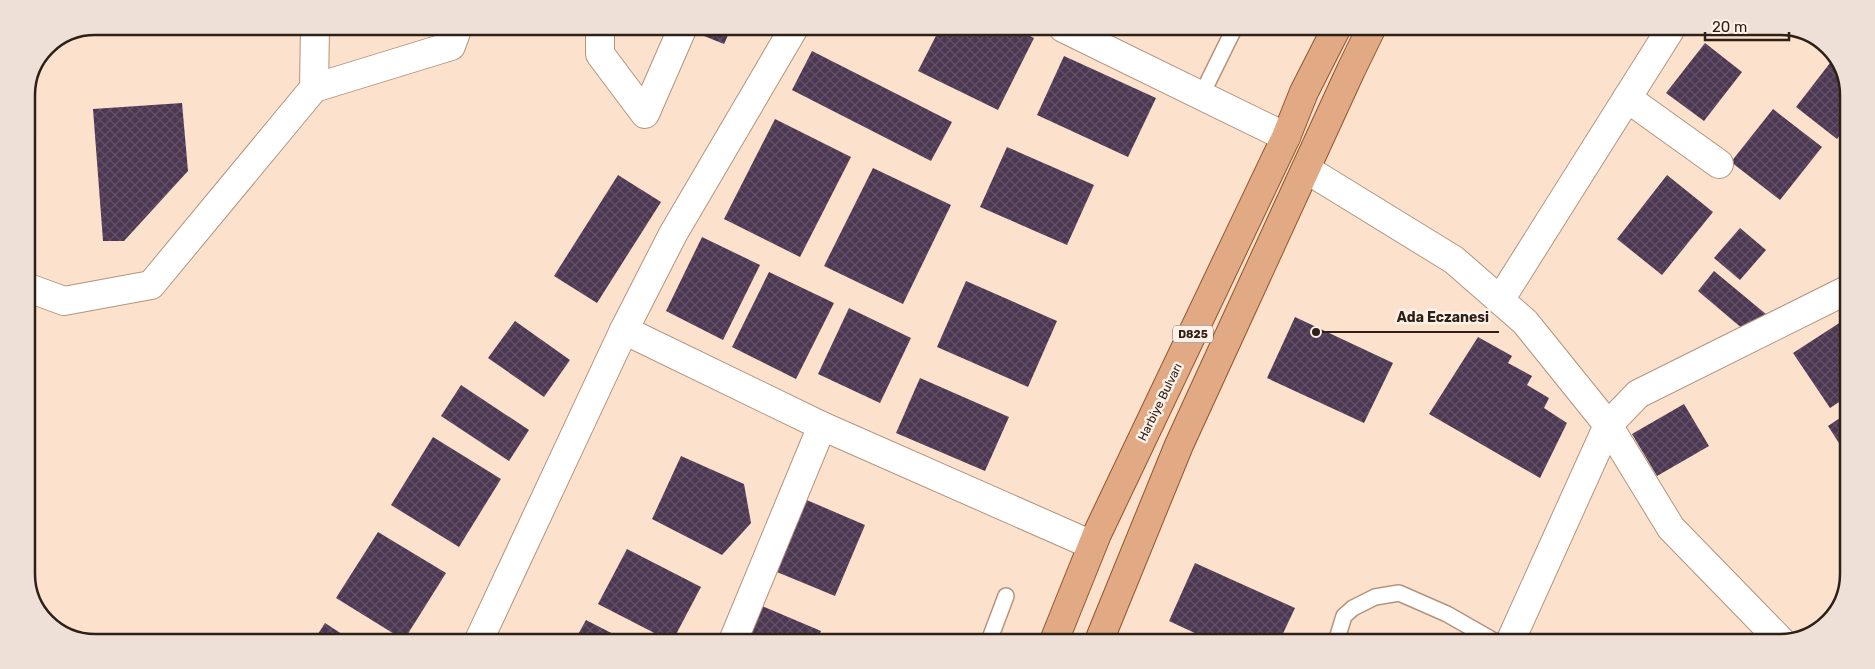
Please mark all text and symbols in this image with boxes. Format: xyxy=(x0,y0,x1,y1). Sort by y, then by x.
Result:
scale bar xyxy=(1705,10,1789,42)
text: 20 m xyxy=(1712,18,1747,36)
callout: Ada Eczanesi xyxy=(1387,303,1499,332)
text: Ada Eczanesi xyxy=(1397,309,1489,326)
road number: D825 xyxy=(1173,326,1213,342)
street label: Harbiye Bulvarı xyxy=(1135,361,1185,443)

